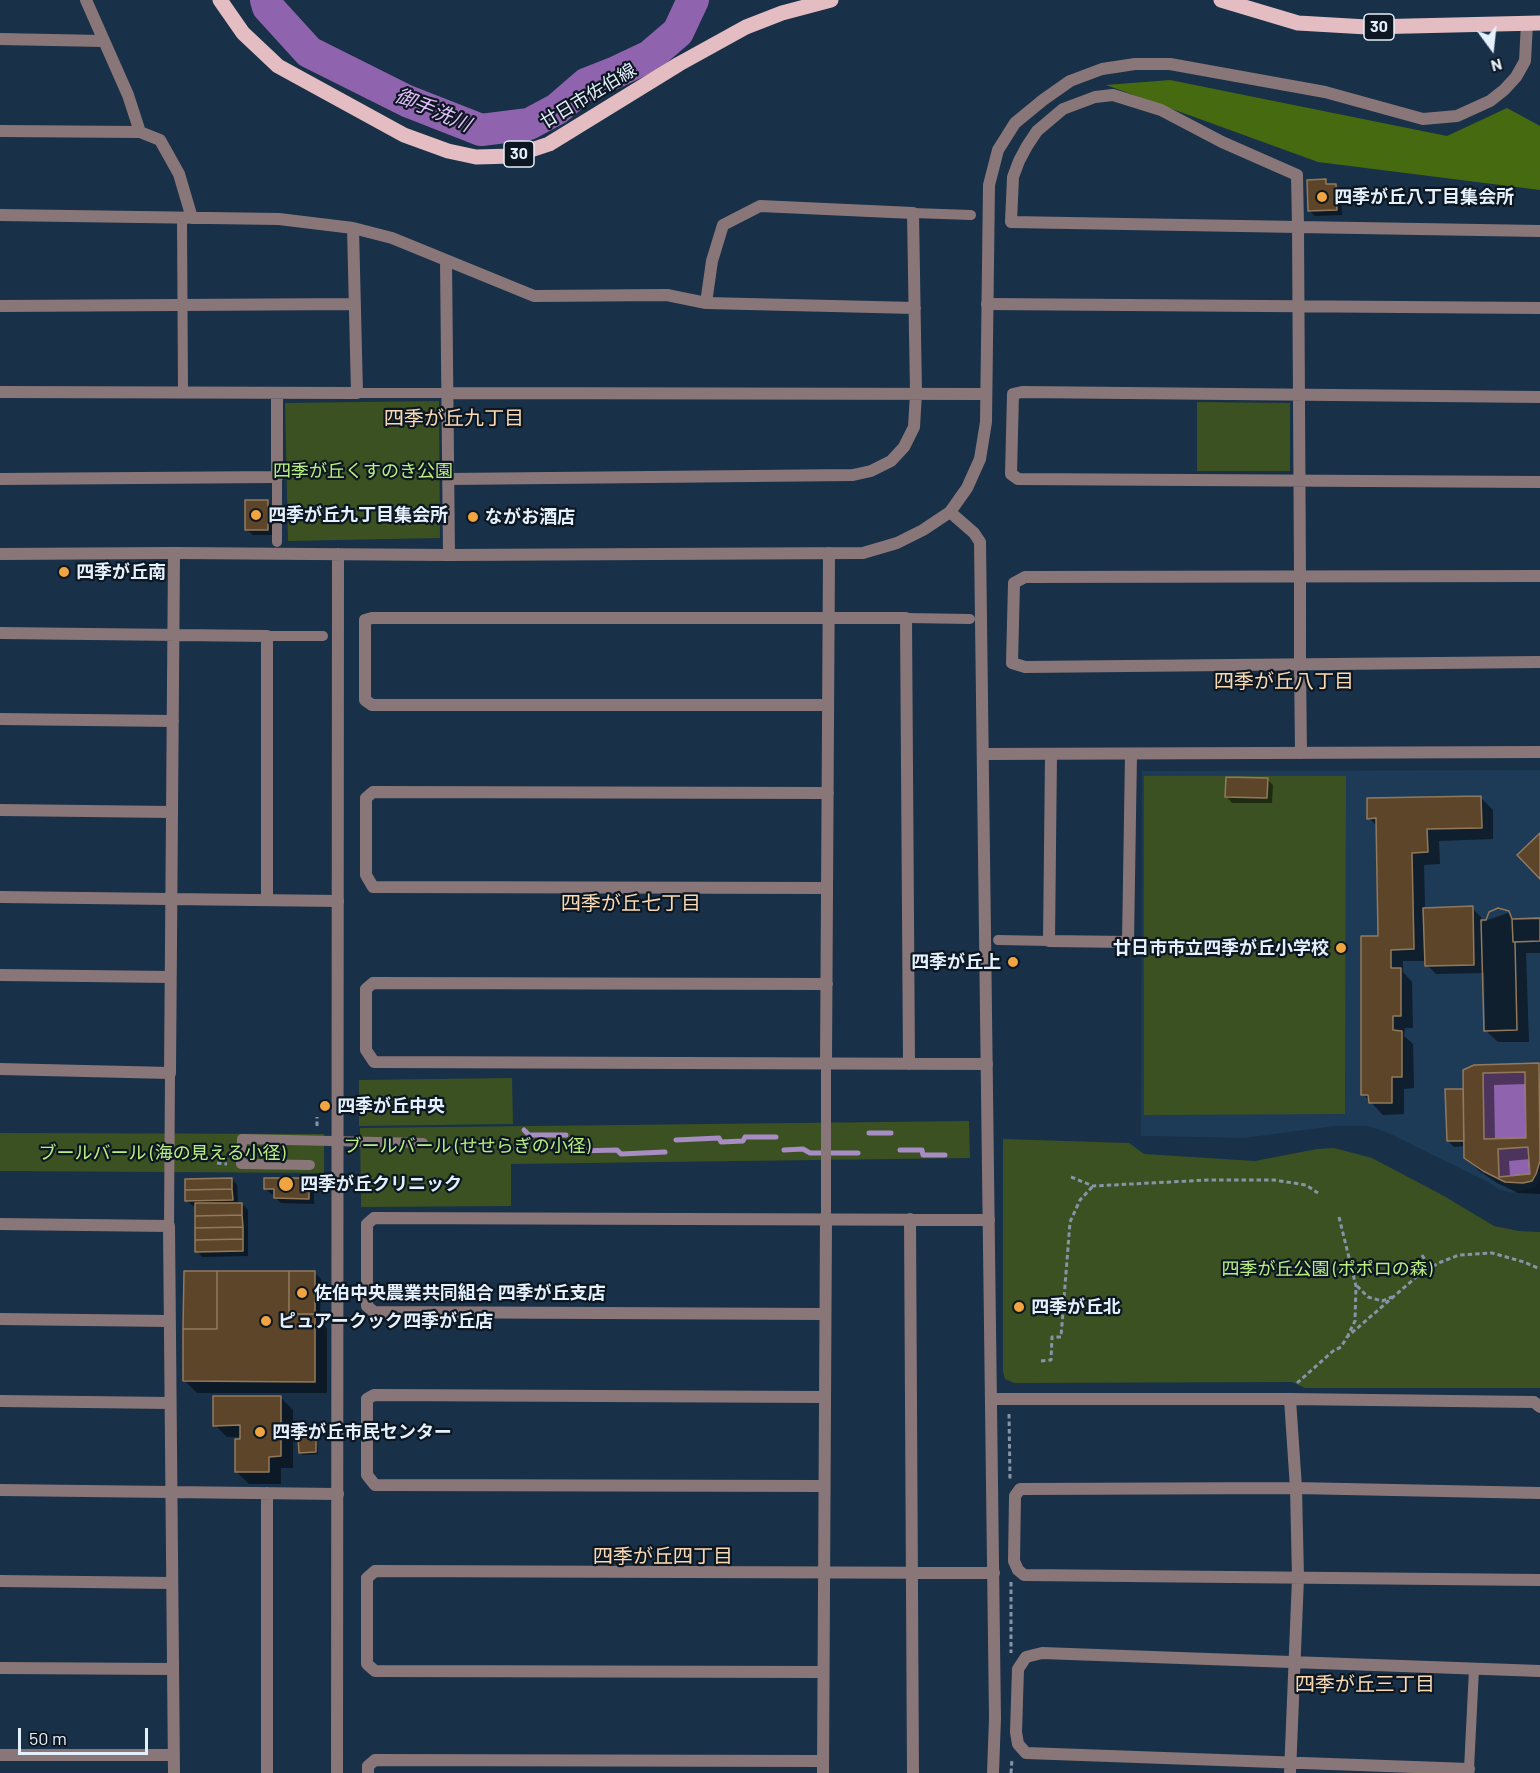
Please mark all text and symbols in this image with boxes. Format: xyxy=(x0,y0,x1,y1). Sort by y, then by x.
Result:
road number: 30 xyxy=(1364,14,1394,40)
north arrow xyxy=(1462,18,1522,78)
text: N xyxy=(1489,55,1504,76)
street label: 廿日市佐伯線 xyxy=(536,59,640,133)
water label: 御手洗川 xyxy=(391,83,475,137)
road number: 30 xyxy=(504,141,534,167)
place label: 四季が丘八丁目集会所 xyxy=(1334,186,1514,208)
marker: 四季が丘八丁目集会所 xyxy=(1315,190,1329,204)
district label: 四季が丘九丁目 xyxy=(384,406,524,430)
park label: 四季が丘くすのき公園 xyxy=(273,460,453,482)
place label: 四季が丘九丁目集会所 xyxy=(268,504,448,526)
place label: ながお酒店 xyxy=(485,506,575,528)
marker: 四季が丘九丁目集会所 xyxy=(249,508,263,522)
marker: ながお酒店 xyxy=(466,510,480,524)
place label: 四季が丘南 xyxy=(76,561,166,583)
marker: 四季が丘南 xyxy=(57,565,71,579)
district label: 四季が丘八丁目 xyxy=(1214,669,1354,693)
district label: 四季が丘七丁目 xyxy=(561,891,701,915)
place label: 廿日市市立四季が丘小学校 xyxy=(1113,937,1329,959)
marker: 廿日市市立四季が丘小学校 xyxy=(1334,941,1348,955)
place label: 四季が丘上 xyxy=(911,951,1001,973)
marker: 四季が丘上 xyxy=(1006,955,1020,969)
place label: 四季が丘中央 xyxy=(337,1095,445,1117)
marker: 四季が丘中央 xyxy=(318,1099,332,1113)
park label: ブールバール (せせらぎの小径) xyxy=(344,1135,590,1157)
park label: ブールバール (海の見える小径) xyxy=(39,1142,285,1164)
place label: 四季が丘クリニック xyxy=(300,1173,462,1195)
marker: 四季が丘クリニック xyxy=(277,1175,295,1193)
park label: 四季が丘公園 (ポポロの森) xyxy=(1222,1258,1432,1280)
place label: 佐伯中央農業共同組合 四季が丘支店 xyxy=(314,1282,606,1304)
marker: 佐伯中央農業共同組合 四季が丘支店 xyxy=(295,1286,309,1300)
place label: 四季が丘北 xyxy=(1031,1296,1121,1318)
marker: 四季が丘北 xyxy=(1012,1300,1026,1314)
place label: ピュアークック四季が丘店 xyxy=(278,1310,493,1332)
marker: ピュアークック四季が丘店 xyxy=(259,1314,273,1328)
place label: 四季が丘市民センター xyxy=(272,1421,452,1443)
marker: 四季が丘市民センター xyxy=(253,1425,267,1439)
district label: 四季が丘四丁目 xyxy=(593,1544,733,1568)
district label: 四季が丘三丁目 xyxy=(1295,1672,1435,1696)
scale bar xyxy=(21,1716,152,1754)
text: 50 m xyxy=(29,1727,67,1749)

